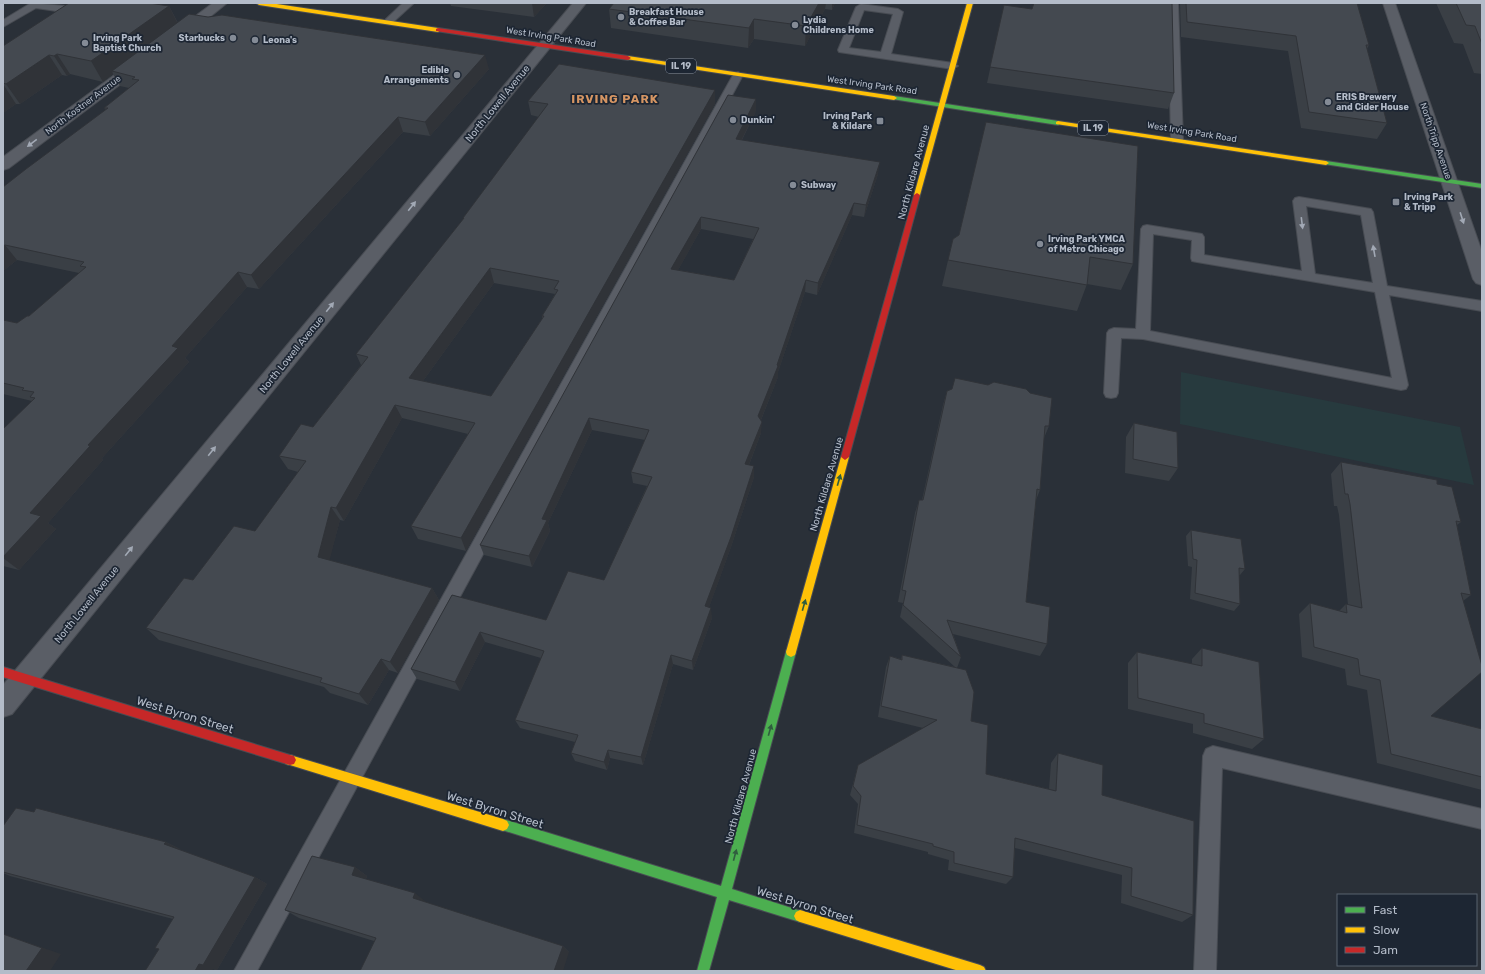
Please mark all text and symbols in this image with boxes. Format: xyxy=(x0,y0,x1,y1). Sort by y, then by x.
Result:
place label: Breakfast House & Coffee Bar xyxy=(629,7,705,27)
marker: Breakfast House & Coffee Bar xyxy=(616,12,626,22)
place label: Lydia Childrens Home xyxy=(803,15,875,35)
marker: Lydia Childrens Home xyxy=(790,20,800,30)
street label: West Irving Park Road xyxy=(505,25,597,49)
place label: Irving Park Baptist Church xyxy=(93,33,161,53)
place label: Starbucks xyxy=(179,33,225,43)
marker: Starbucks xyxy=(228,33,238,43)
marker: Leona's xyxy=(250,35,260,45)
place label: Leona's xyxy=(263,35,297,45)
marker: Irving Park Baptist Church xyxy=(80,38,90,48)
road number: IL 19 xyxy=(666,59,696,73)
street label: North Lowell Avenue xyxy=(463,62,533,145)
place label: Edible Arrangements xyxy=(384,65,450,86)
marker: Edible Arrangements xyxy=(452,70,462,80)
street label: North Kostner Avenue xyxy=(43,73,123,137)
street label: West Irving Park Road xyxy=(826,74,918,96)
district label: IRVING PARK xyxy=(571,92,659,106)
place label: ERIS Brewery and Cider House xyxy=(1336,92,1409,112)
marker: ERIS Brewery and Cider House xyxy=(1323,97,1333,107)
street label: North Tripp Avenue xyxy=(1418,101,1454,181)
place label: Irving Park & Kildare xyxy=(823,111,873,131)
marker: Dunkin' xyxy=(728,115,738,125)
place label: Dunkin' xyxy=(741,115,775,125)
marker: Irving Park & Kildare xyxy=(875,116,885,126)
street label: West Irving Park Road xyxy=(1146,120,1238,144)
road number: IL 19 xyxy=(1078,121,1108,135)
street label: North Kildare Avenue xyxy=(896,123,933,221)
one-way arrow xyxy=(27,139,38,147)
marker: Subway xyxy=(788,180,798,190)
place label: Subway xyxy=(801,180,837,190)
place label: Irving Park & Tripp xyxy=(1404,192,1454,212)
marker: Irving Park & Tripp xyxy=(1391,197,1401,207)
one-way arrow xyxy=(408,201,417,212)
one-way arrow xyxy=(1460,213,1466,225)
one-way arrow xyxy=(1299,216,1305,229)
place label: Irving Park YMCA of Metro Chicago xyxy=(1048,234,1125,255)
marker: Irving Park YMCA of Metro Chicago xyxy=(1035,239,1045,249)
one-way arrow xyxy=(1371,244,1377,257)
one-way arrow xyxy=(325,302,334,312)
street label: North Lowell Avenue xyxy=(257,313,327,396)
street label: North Kildare Avenue xyxy=(808,435,846,533)
one-way arrow xyxy=(207,445,216,456)
one-way arrow xyxy=(836,473,842,485)
one-way arrow xyxy=(125,546,134,557)
street label: North Lowell Avenue xyxy=(52,563,122,646)
one-way arrow xyxy=(801,599,807,611)
street label: West Byron Street xyxy=(135,694,235,737)
one-way arrow xyxy=(767,724,773,736)
street label: North Kildare Avenue xyxy=(723,747,760,845)
street label: West Byron Street xyxy=(445,789,545,832)
one-way arrow xyxy=(732,849,738,861)
street label: West Byron Street xyxy=(755,884,855,927)
legend xyxy=(1337,894,1477,966)
text: Fast xyxy=(1373,903,1397,917)
text: Slow xyxy=(1373,923,1400,937)
text: Jam xyxy=(1373,943,1398,957)

